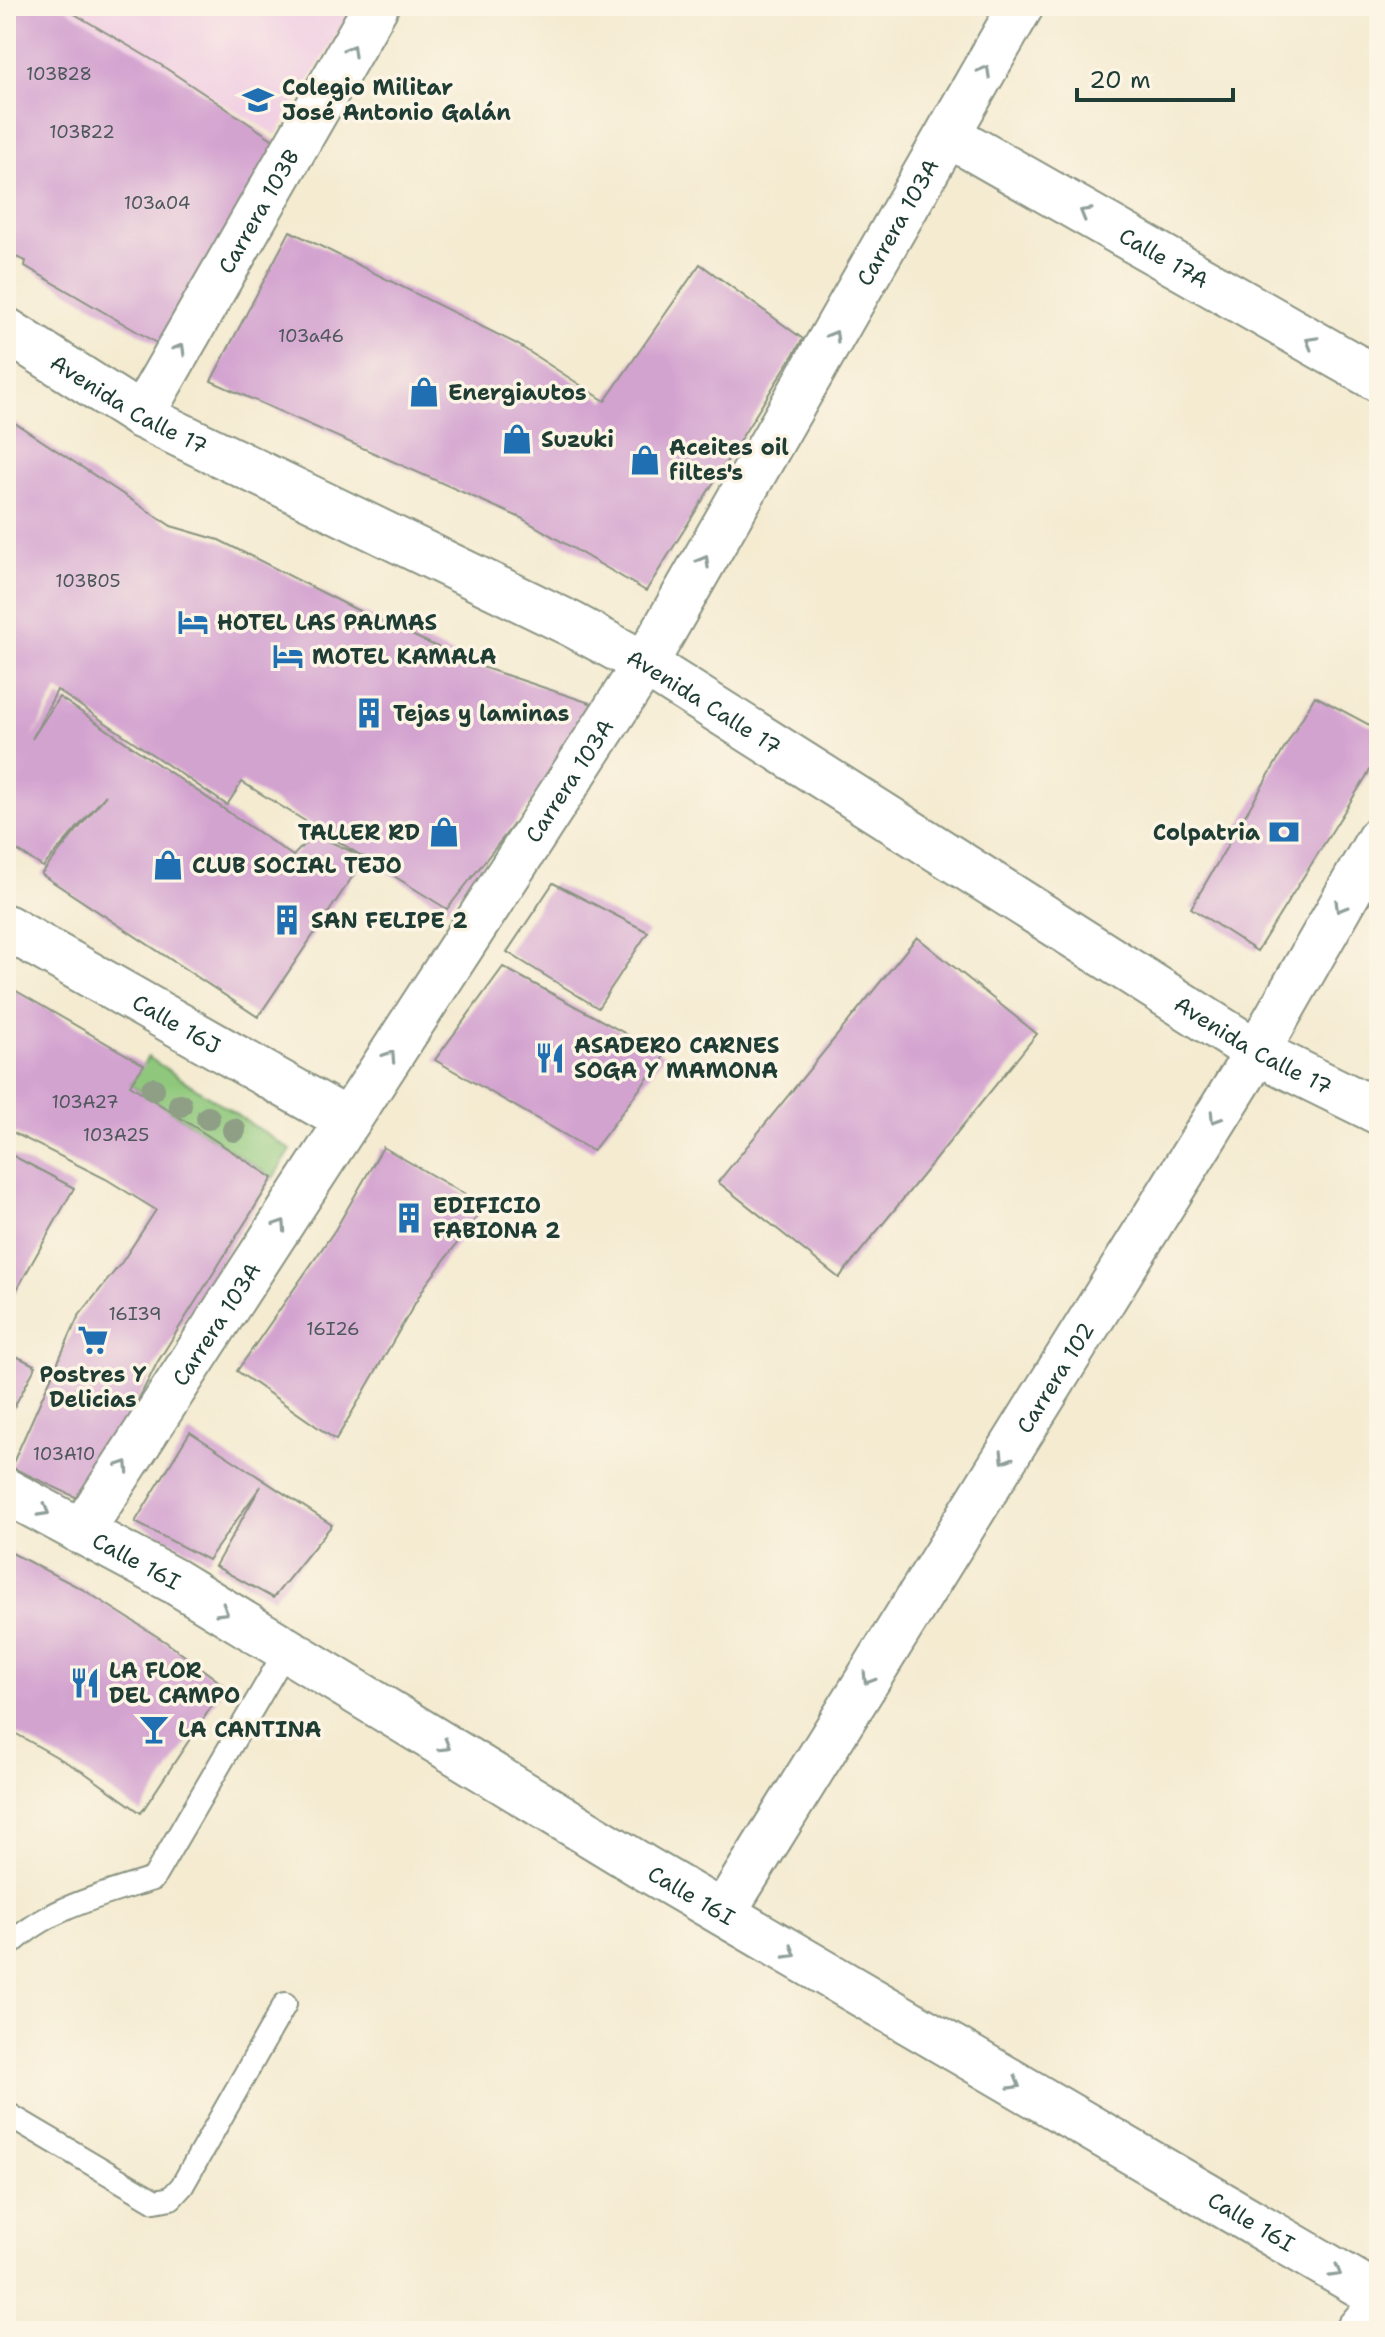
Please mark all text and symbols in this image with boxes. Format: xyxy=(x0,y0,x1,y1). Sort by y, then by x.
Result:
one-way arrow xyxy=(341,44,357,59)
scale bar xyxy=(1077,52,1233,102)
house number: 103B28 xyxy=(26,62,92,86)
text: 20 m xyxy=(1089,64,1151,96)
one-way arrow xyxy=(976,65,991,79)
place label: Colegio Militar José Antonio Galán xyxy=(282,73,511,127)
school or university icon: Colegio Militar José Antonio Galán xyxy=(241,83,275,117)
house number: 103B22 xyxy=(49,120,115,144)
street label: Carrera 103B xyxy=(211,144,306,279)
street label: Carrera 103A xyxy=(850,154,945,291)
house number: 103a04 xyxy=(124,191,190,215)
one-way arrow xyxy=(1079,207,1094,223)
street label: Calle 17A xyxy=(1114,221,1214,295)
house number: 103a46 xyxy=(278,324,344,348)
one-way arrow xyxy=(824,330,840,345)
one-way arrow xyxy=(1305,336,1320,352)
one-way arrow xyxy=(170,343,186,358)
street label: Avenida Calle 17 xyxy=(45,348,213,461)
shop icon: Energiautos xyxy=(407,375,441,409)
place label: Energiautos xyxy=(448,378,587,407)
shop icon: Suzuki xyxy=(500,422,534,456)
place label: Suzuki xyxy=(541,425,614,454)
place label: Aceites oil filtes's xyxy=(669,433,789,487)
shop icon: Aceites oil filtes's xyxy=(628,443,662,477)
one-way arrow xyxy=(694,555,710,570)
house number: 103B05 xyxy=(55,569,121,593)
hotel icon: HOTEL LAS PALMAS xyxy=(176,605,210,639)
place label: HOTEL LAS PALMAS xyxy=(217,608,437,637)
hotel icon: MOTEL KAMALA xyxy=(271,639,305,673)
place label: MOTEL KAMALA xyxy=(312,642,497,671)
street label: Avenida Calle 17 xyxy=(622,643,787,761)
building icon: Tejas y laminas xyxy=(352,696,386,730)
place label: Tejas y laminas xyxy=(393,699,569,728)
street label: Carrera 103A xyxy=(518,713,620,848)
shop icon: TALLER RD xyxy=(427,815,461,849)
bank icon: Colpatria xyxy=(1267,815,1301,849)
place label: TALLER RD xyxy=(298,818,420,847)
place label: Colpatria xyxy=(1153,818,1260,847)
shop icon: CLUB SOCIAL TEJO xyxy=(151,848,185,882)
place label: CLUB SOCIAL TEJO xyxy=(192,851,402,880)
one-way arrow xyxy=(1334,898,1350,913)
building icon: SAN FELIPE 2 xyxy=(270,903,304,937)
place label: SAN FELIPE 2 xyxy=(311,906,468,935)
street label: Calle 16J xyxy=(127,987,226,1060)
street label: Avenida Calle 17 xyxy=(1169,989,1337,1101)
place label: ASADERO CARNES SOGA Y MAMONA xyxy=(574,1031,779,1085)
restaurant icon: ASADERO CARNES SOGA Y MAMONA xyxy=(533,1041,567,1075)
one-way arrow xyxy=(380,1050,395,1065)
house number: 103A27 xyxy=(51,1090,119,1114)
one-way arrow xyxy=(1210,1109,1225,1124)
house number: 103A25 xyxy=(83,1123,149,1147)
place label: EDIFICIO FABIONA 2 xyxy=(433,1191,560,1245)
building icon: EDIFICIO FABIONA 2 xyxy=(392,1201,426,1235)
one-way arrow xyxy=(271,1219,286,1233)
street label: Carrera 103A xyxy=(165,1257,267,1391)
house number: 16I39 xyxy=(108,1302,162,1326)
house number: 16I26 xyxy=(306,1317,360,1341)
street label: Carrera 102 xyxy=(1010,1317,1101,1439)
supermarket icon: Postres Y Delicias xyxy=(76,1323,110,1357)
place label: Postres Y Delicias xyxy=(39,1360,147,1414)
house number: 103A10 xyxy=(33,1442,95,1466)
one-way arrow xyxy=(999,1449,1015,1464)
one-way arrow xyxy=(114,1460,129,1475)
one-way arrow xyxy=(35,1501,49,1517)
street label: Calle 16I xyxy=(87,1525,186,1596)
one-way arrow xyxy=(214,1601,229,1616)
place label: LA FLOR DEL CAMPO xyxy=(109,1656,240,1710)
restaurant icon: LA FLOR DEL CAMPO xyxy=(68,1666,102,1700)
one-way arrow xyxy=(863,1670,878,1685)
bar icon: LA CANTINA xyxy=(137,1712,171,1746)
place label: LA CANTINA xyxy=(178,1715,322,1744)
one-way arrow xyxy=(436,1736,451,1752)
street label: Calle 16I xyxy=(643,1858,740,1932)
one-way arrow xyxy=(782,1943,797,1959)
one-way arrow xyxy=(1006,2074,1021,2090)
street label: Calle 16I xyxy=(1203,2185,1300,2258)
one-way arrow xyxy=(1327,2262,1342,2278)

